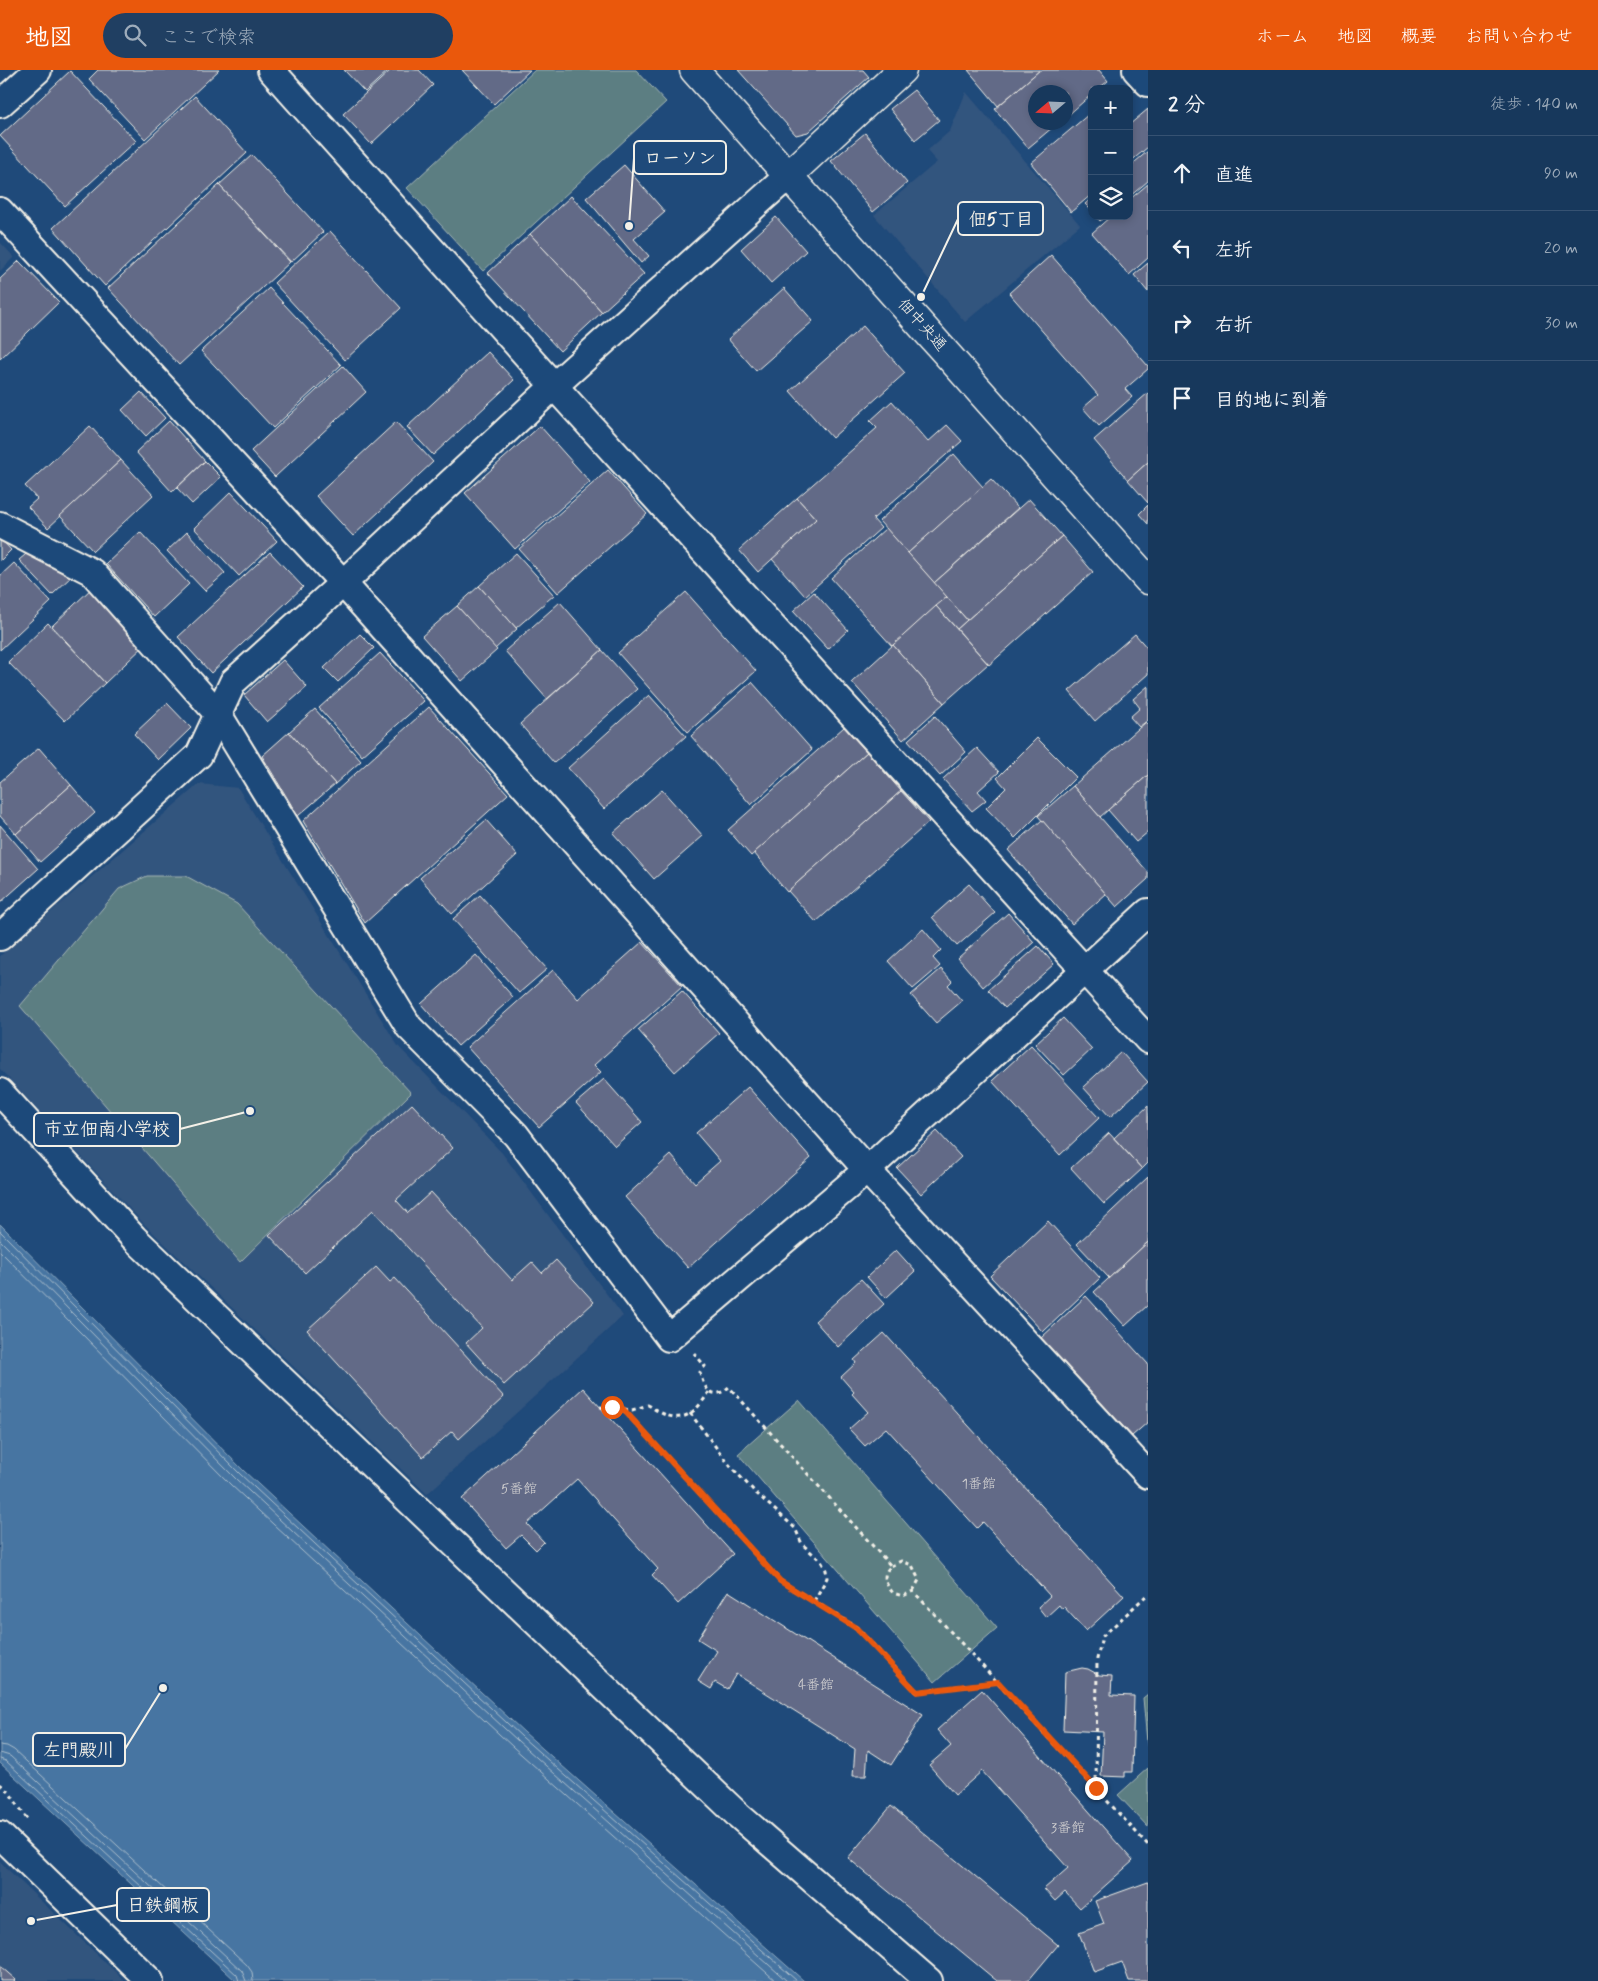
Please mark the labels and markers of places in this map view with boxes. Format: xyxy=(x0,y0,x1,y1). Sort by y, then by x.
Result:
callout: ローソン xyxy=(634,141,726,174)
callout: 佃5丁目 xyxy=(958,202,1043,235)
callout: 市立佃南小学校 xyxy=(34,1113,180,1146)
callout: 左門殿川 xyxy=(33,1733,125,1766)
callout: 日鉄鋼板 xyxy=(117,1888,209,1921)

